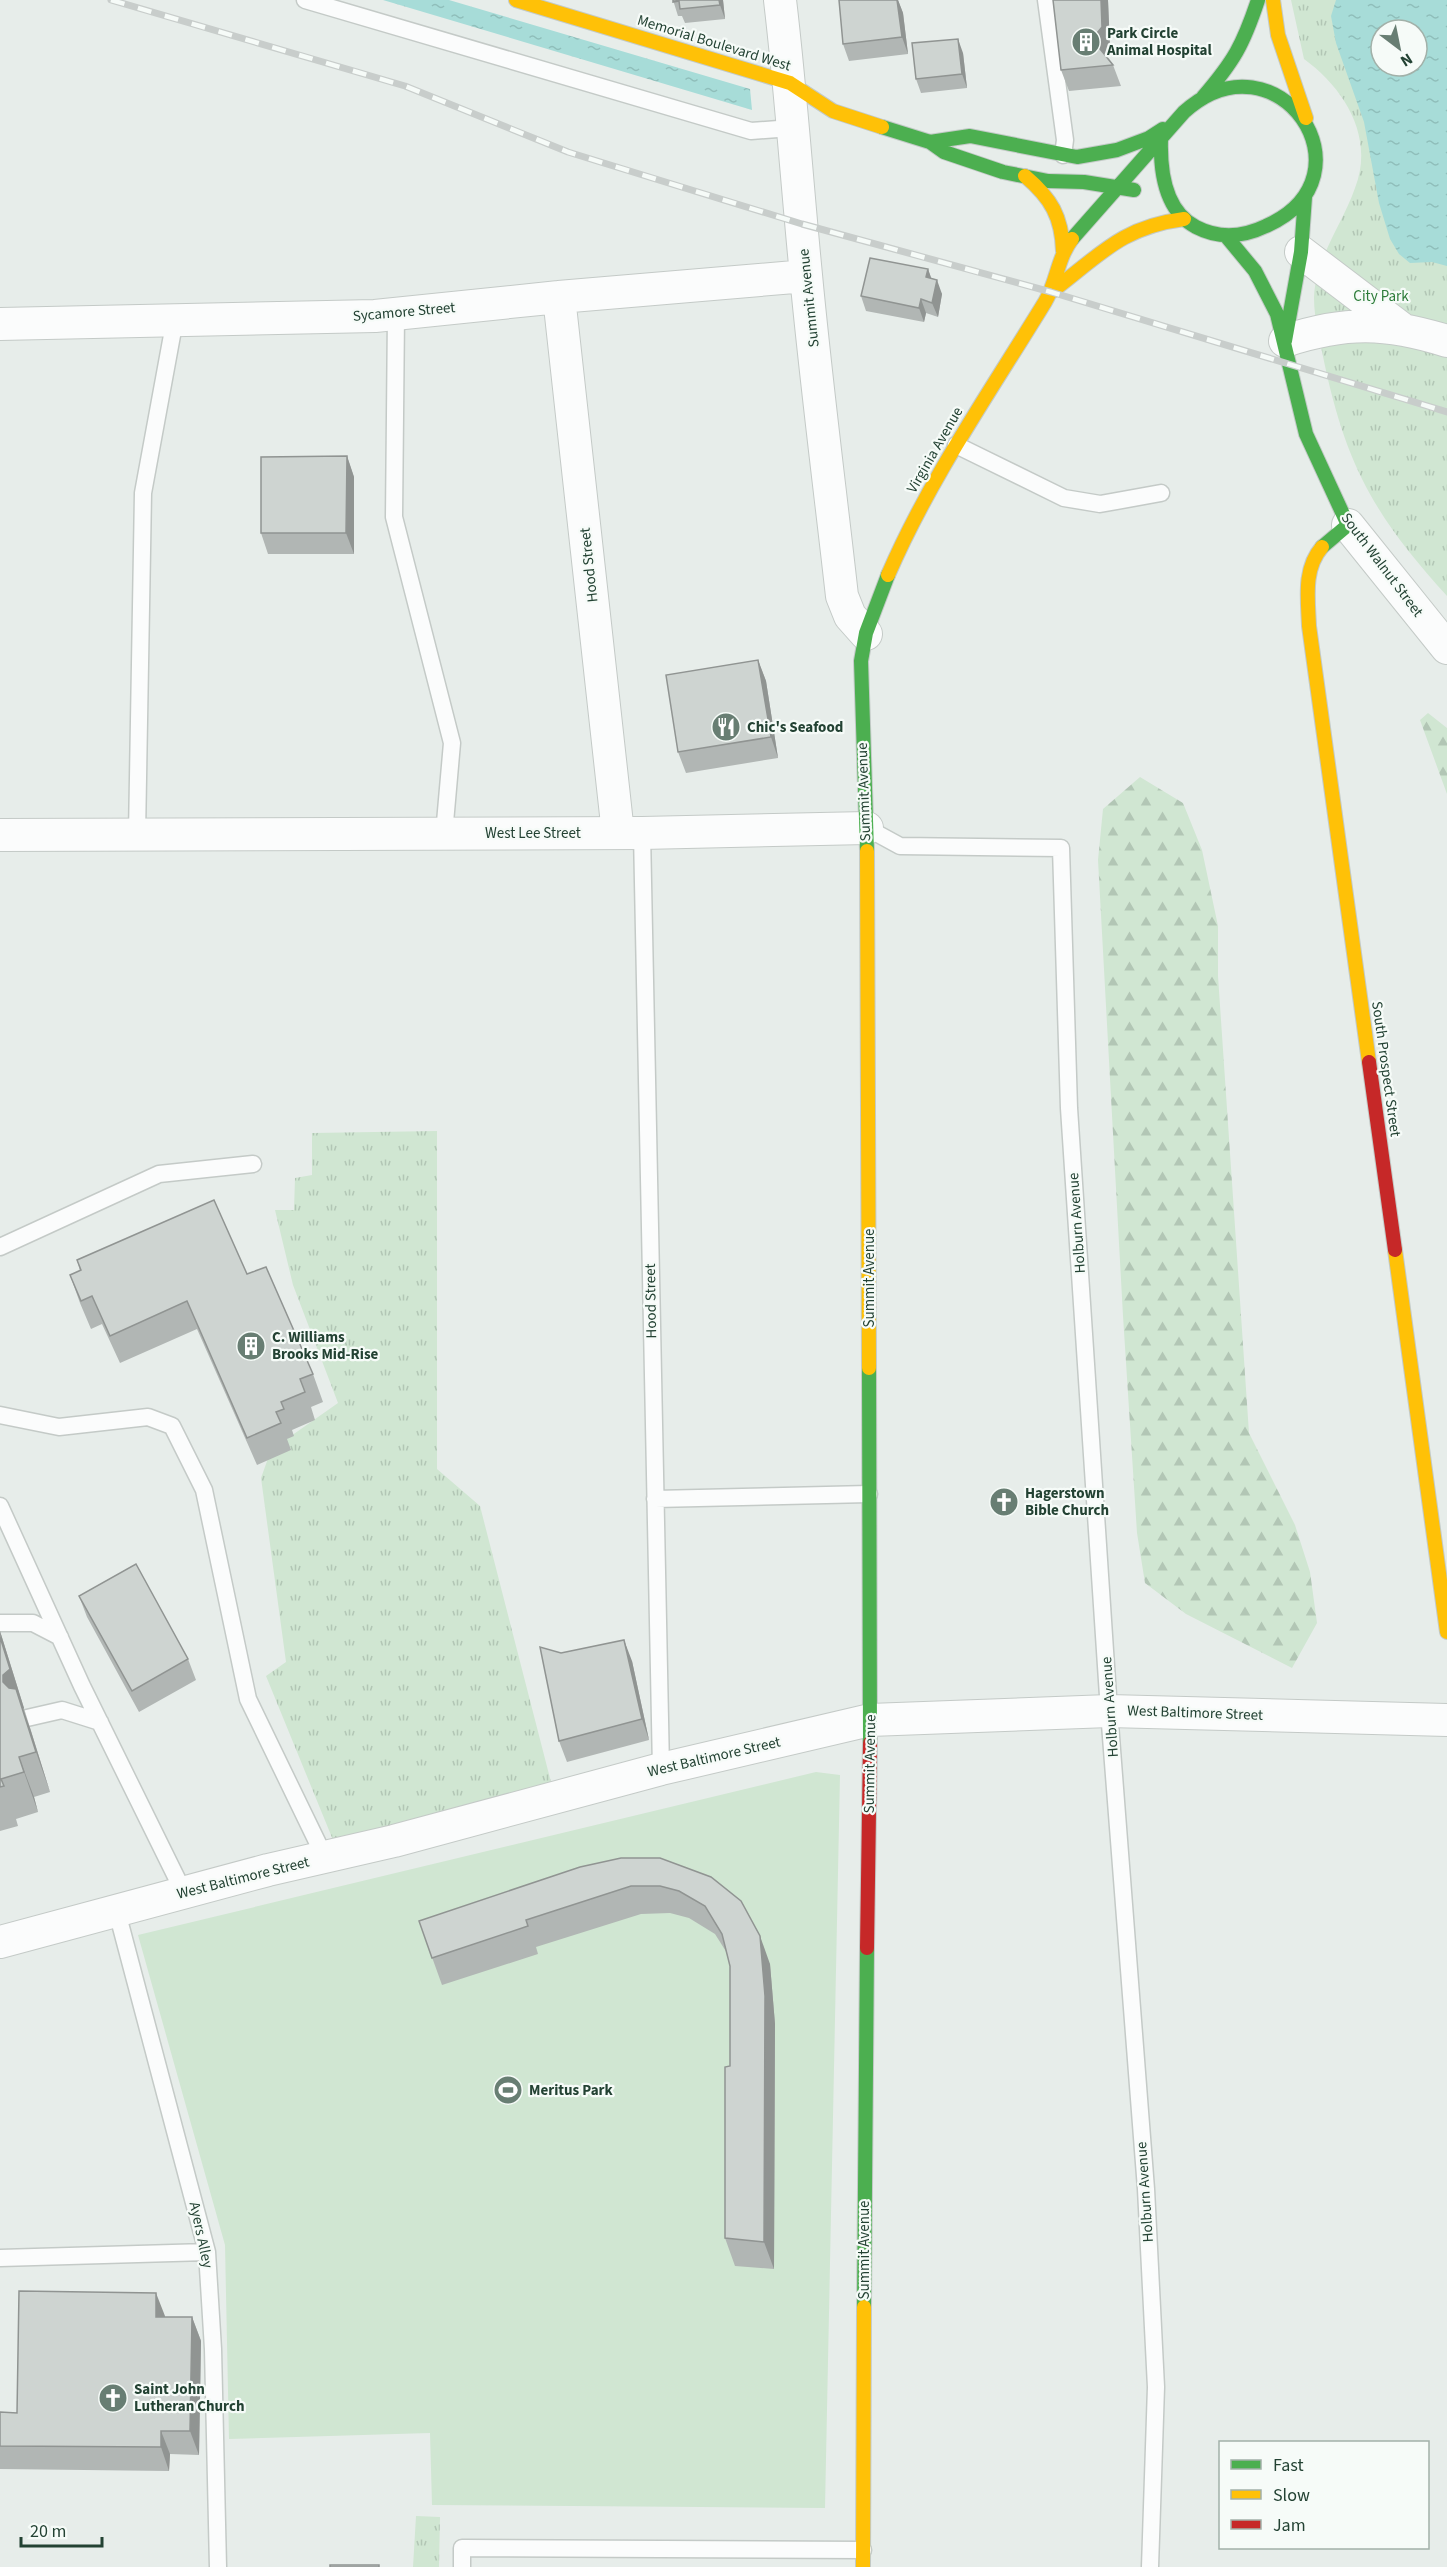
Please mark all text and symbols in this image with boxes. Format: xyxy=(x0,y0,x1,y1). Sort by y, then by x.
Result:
street label: Memorial Boulevard West xyxy=(635,10,793,76)
north arrow xyxy=(1369,18,1429,78)
place label: Park Circle Animal Hospital xyxy=(1106,23,1212,61)
building icon: Park Circle Animal Hospital xyxy=(1070,26,1102,58)
text: N xyxy=(1396,48,1417,72)
street label: Summit Avenue xyxy=(793,248,825,348)
park label: City Park xyxy=(1353,286,1409,307)
street label: Sycamore Street xyxy=(352,297,456,327)
street label: Virginia Avenue xyxy=(902,403,968,497)
street label: South Walnut Street xyxy=(1336,509,1428,621)
street label: Hood Street xyxy=(575,527,603,603)
restaurant icon: Chic's Seafood xyxy=(710,711,742,743)
place label: Chic's Seafood xyxy=(747,717,843,738)
street label: Summit Avenue xyxy=(852,742,876,842)
street label: West Lee Street xyxy=(485,823,581,844)
street label: South Prospect Street xyxy=(1366,1000,1406,1138)
street label: Holburn Avenue xyxy=(1063,1172,1091,1274)
street label: Summit Avenue xyxy=(859,1228,880,1328)
street label: Hood Street xyxy=(640,1263,662,1339)
place label: C. Williams Brooks Mid‐Rise xyxy=(272,1327,379,1365)
building icon: C. Williams Brooks Mid‐Rise xyxy=(235,1330,267,1362)
place label: Hagerstown Bible Church xyxy=(1025,1483,1109,1521)
church icon: Hagerstown Bible Church xyxy=(988,1486,1020,1518)
street label: Holburn Avenue xyxy=(1096,1656,1124,1758)
street label: West Baltimore Street xyxy=(1127,1700,1263,1726)
street label: Summit Avenue xyxy=(859,1714,881,1814)
street label: West Baltimore Street xyxy=(645,1731,783,1783)
street label: West Baltimore Street xyxy=(175,1851,311,1905)
sports icon: Meritus Park xyxy=(492,2074,524,2106)
place label: Meritus Park xyxy=(529,2080,614,2101)
street label: Holburn Avenue xyxy=(1131,2141,1159,2243)
street label: Ayers Alley xyxy=(184,2200,218,2270)
street label: Summit Avenue xyxy=(854,2200,875,2300)
place label: Saint John Lutheran Church xyxy=(134,2379,244,2417)
church icon: Saint John Lutheran Church xyxy=(97,2382,129,2414)
legend xyxy=(1219,2441,1429,2549)
text: Fast xyxy=(1273,2453,1304,2478)
text: Slow xyxy=(1273,2483,1310,2508)
scale bar xyxy=(21,2510,102,2548)
text: Jam xyxy=(1273,2513,1306,2538)
text: 20 m xyxy=(30,2519,66,2544)

